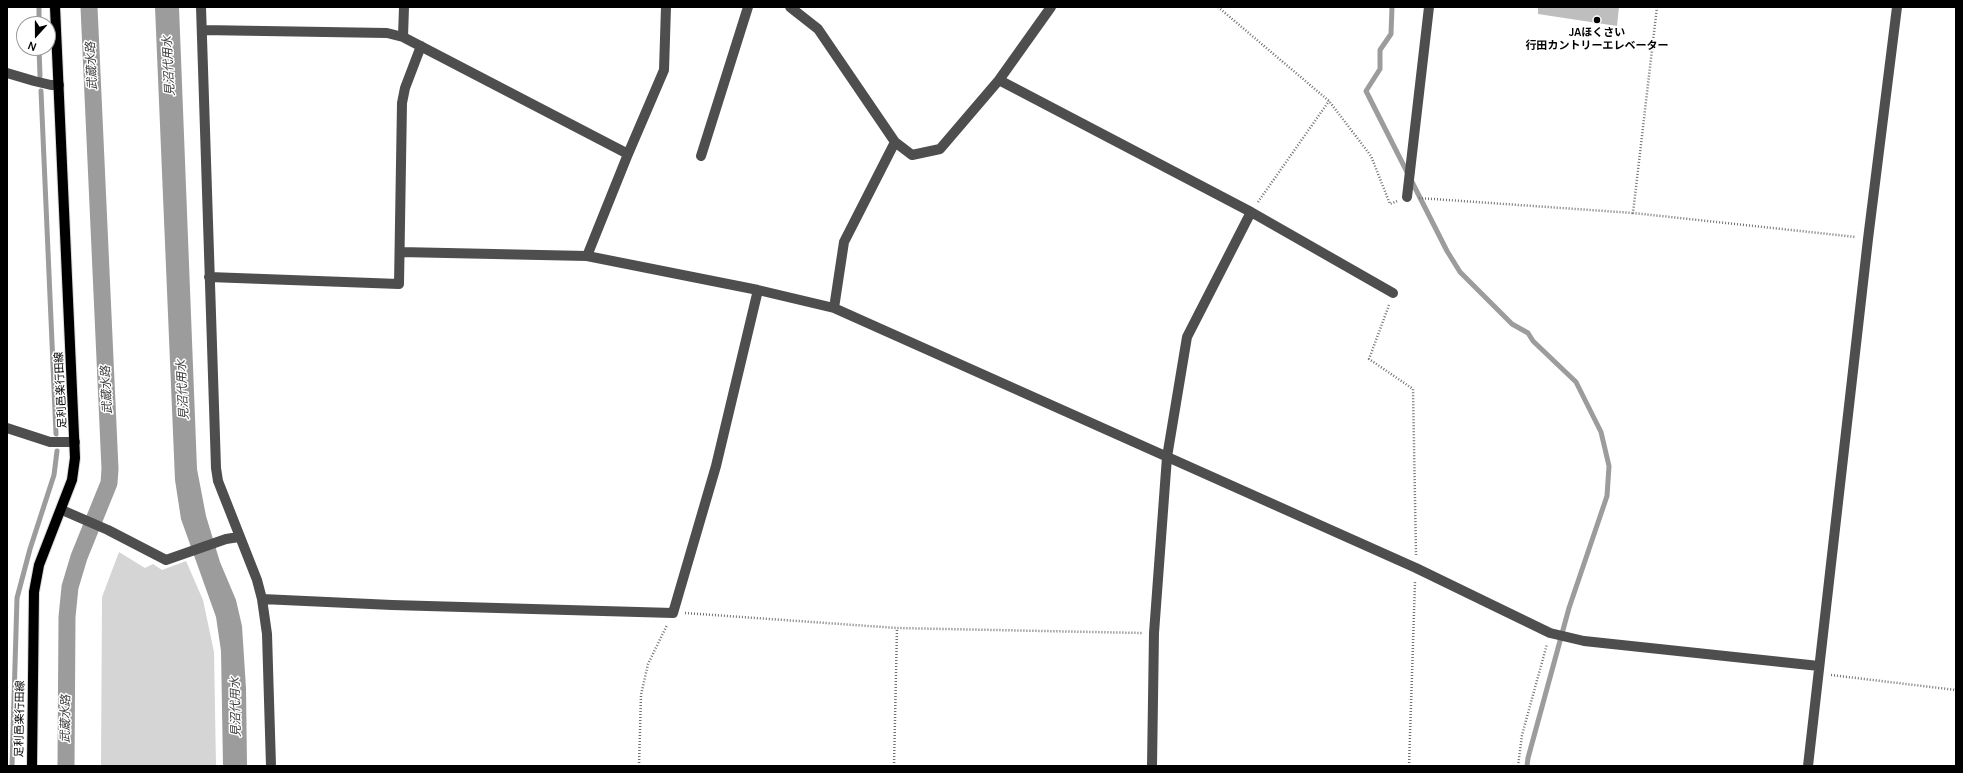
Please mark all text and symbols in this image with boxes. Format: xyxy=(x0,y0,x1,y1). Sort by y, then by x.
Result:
marker: JAほくさい 行田カントリーエレベーター xyxy=(1592,15,1602,25)
north arrow xyxy=(16,16,56,56)
place label: JAほくさい 行田カントリーエレベーター xyxy=(1526,26,1668,52)
water label: 見沼代用水 xyxy=(160,36,178,96)
text: N xyxy=(26,38,38,55)
water label: 武蔵水路 xyxy=(84,42,100,90)
street label: 足利邑楽行田線 xyxy=(52,351,70,429)
water label: 見沼代用水 xyxy=(174,360,192,420)
water label: 武蔵水路 xyxy=(99,366,115,414)
water label: 見沼代用水 xyxy=(228,677,244,737)
street label: 足利邑楽行田線 xyxy=(13,680,27,758)
water label: 武蔵水路 xyxy=(58,695,74,743)

